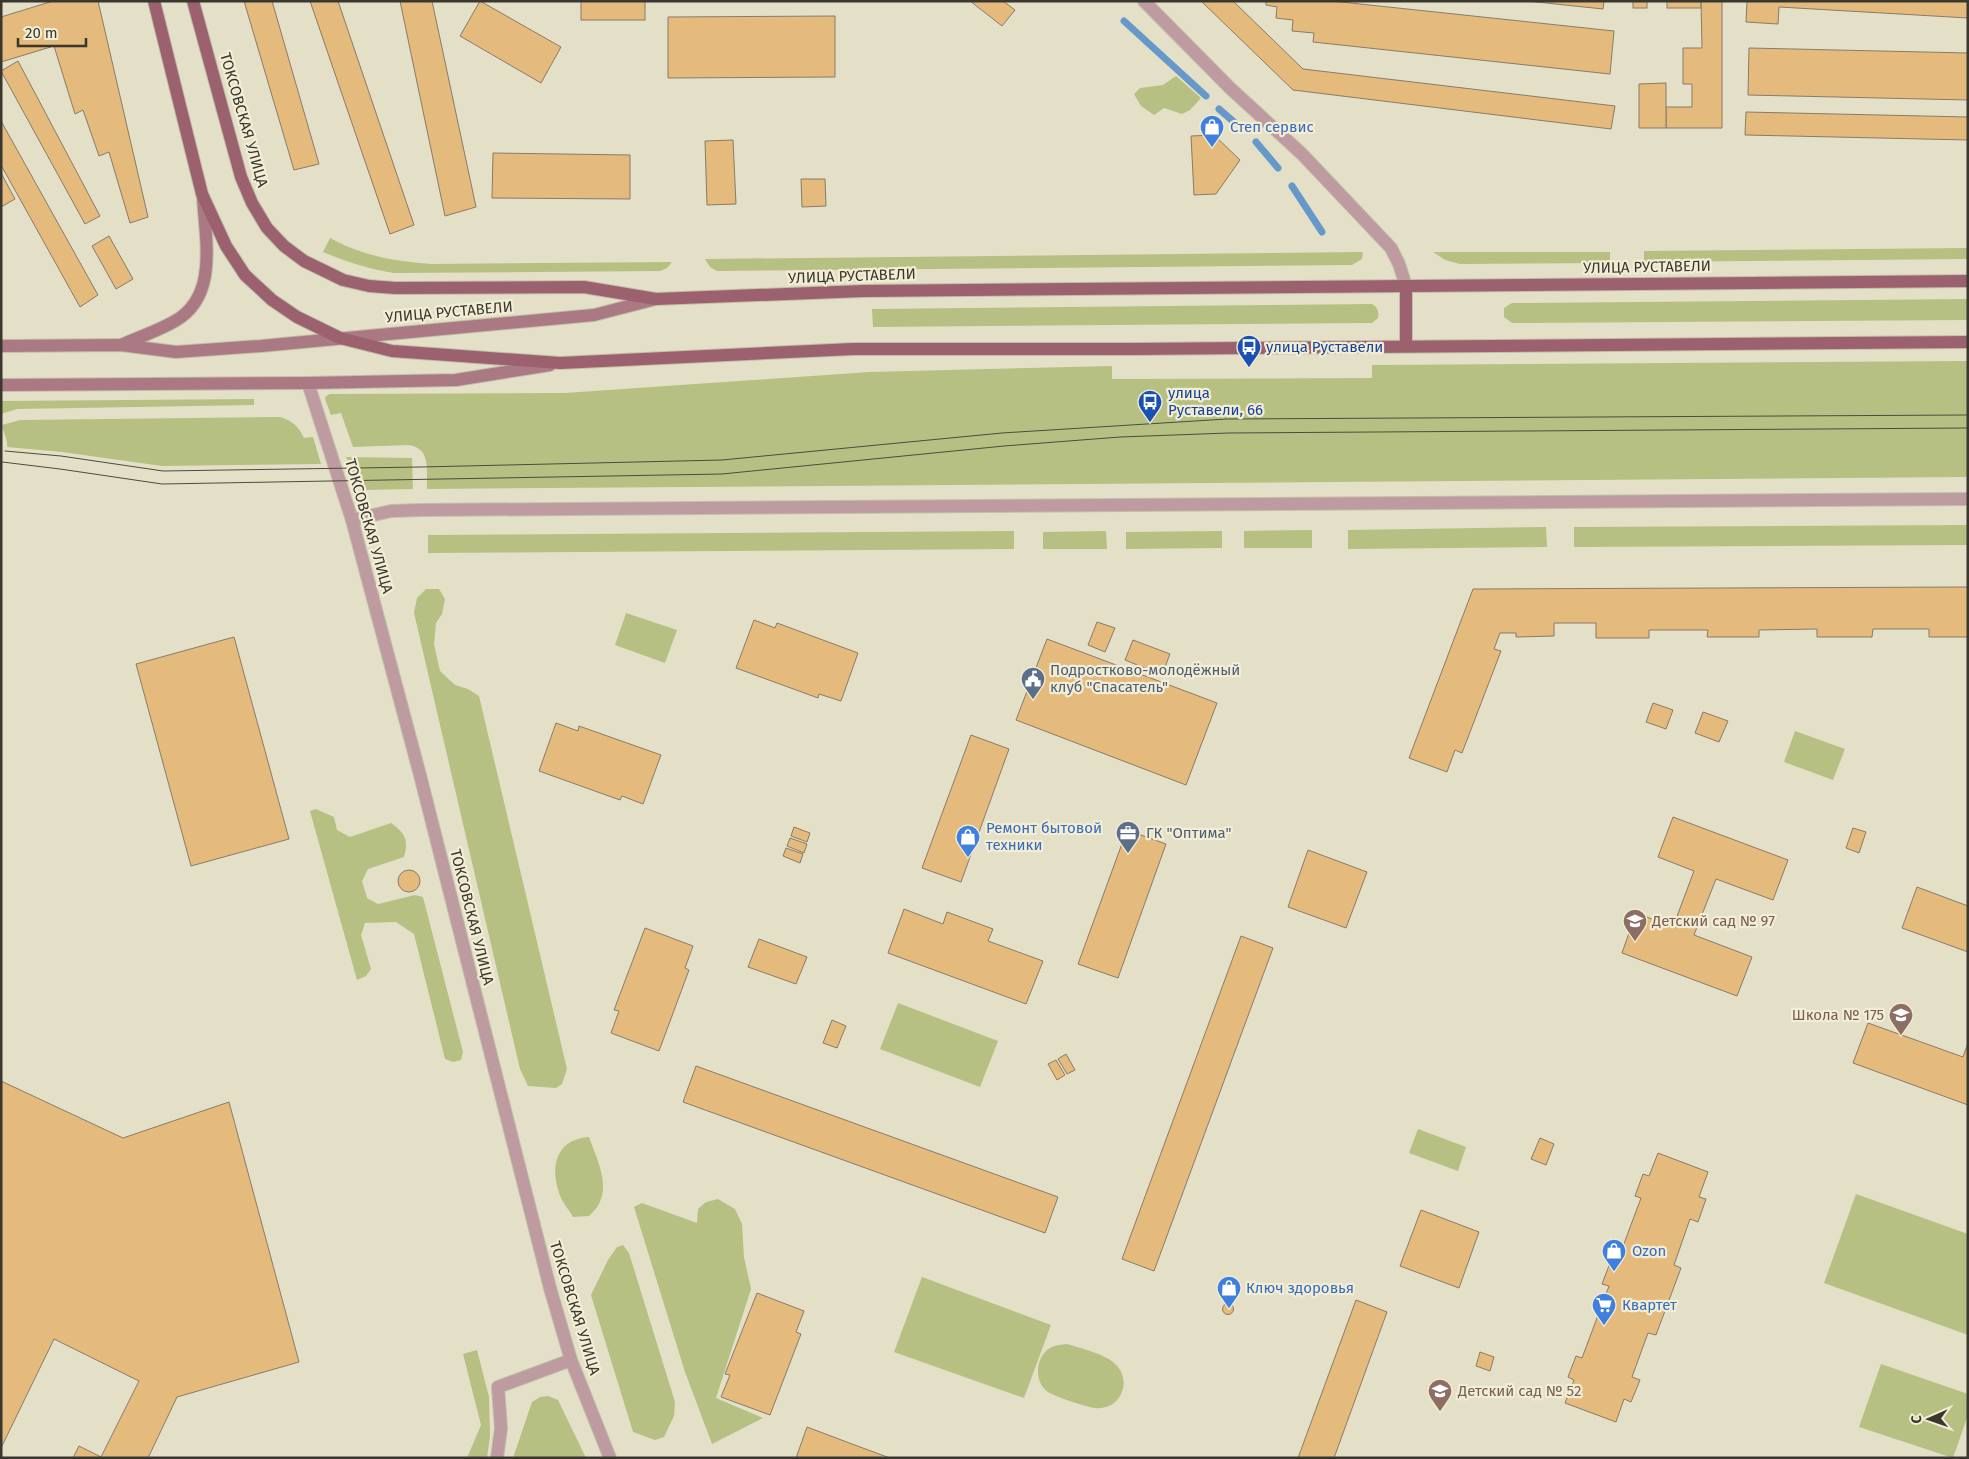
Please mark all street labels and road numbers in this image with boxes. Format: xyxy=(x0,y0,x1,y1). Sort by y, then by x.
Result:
street label: ТОКСОВСКАЯ УЛИЦА xyxy=(216,51,272,190)
street label: УЛИЦА РУСТАВЕЛИ xyxy=(1583,257,1711,277)
street label: УЛИЦА РУСТАВЕЛИ xyxy=(788,265,916,287)
street label: УЛИЦА РУСТАВЕЛИ xyxy=(384,297,514,327)
street label: ТОКСОВСКАЯ УЛИЦА xyxy=(341,457,397,596)
street label: ТОКСОВСКАЯ УЛИЦА xyxy=(446,847,498,987)
street label: ТОКСОВСКАЯ УЛИЦА xyxy=(546,1239,604,1378)

